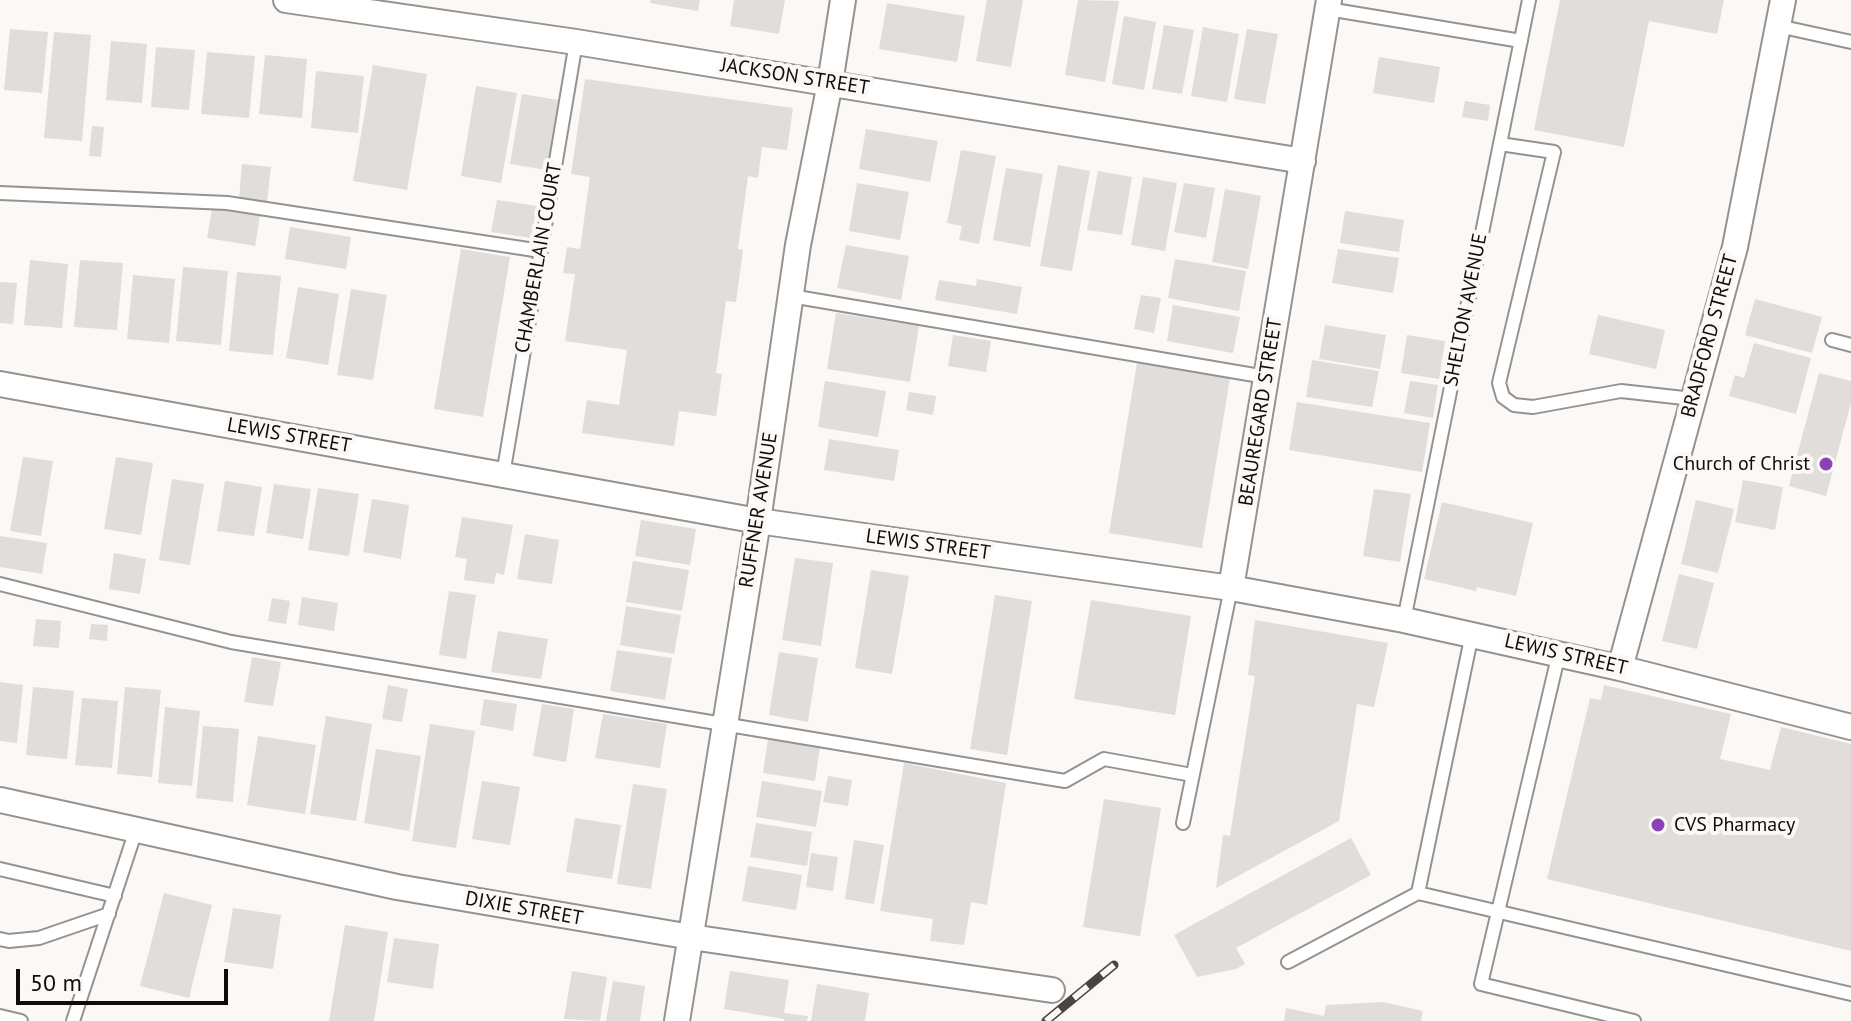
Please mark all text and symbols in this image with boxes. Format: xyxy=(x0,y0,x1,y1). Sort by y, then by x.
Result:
street label: JACKSON STREET xyxy=(719,53,871,101)
street label: CHAMBERLAIN COURT xyxy=(510,161,568,355)
street label: SHELTON AVENUE xyxy=(1439,231,1493,389)
street label: BRADFORD STREET xyxy=(1677,252,1743,420)
street label: BEAUREGARD STREET xyxy=(1234,316,1288,508)
street label: LEWIS STREET xyxy=(225,413,353,459)
street label: RUFFNER AVENUE xyxy=(735,431,783,589)
place label: Church of Christ xyxy=(1673,452,1810,476)
marker: Church of Christ xyxy=(1817,455,1835,473)
street label: LEWIS STREET xyxy=(864,524,992,566)
street label: LEWIS STREET xyxy=(1502,629,1630,681)
place label: CVS Pharmacy xyxy=(1674,813,1795,837)
marker: CVS Pharmacy xyxy=(1649,816,1667,834)
street label: DIXIE STREET xyxy=(463,887,585,931)
scale bar xyxy=(20,953,232,1003)
text: 50 m xyxy=(30,967,82,998)

